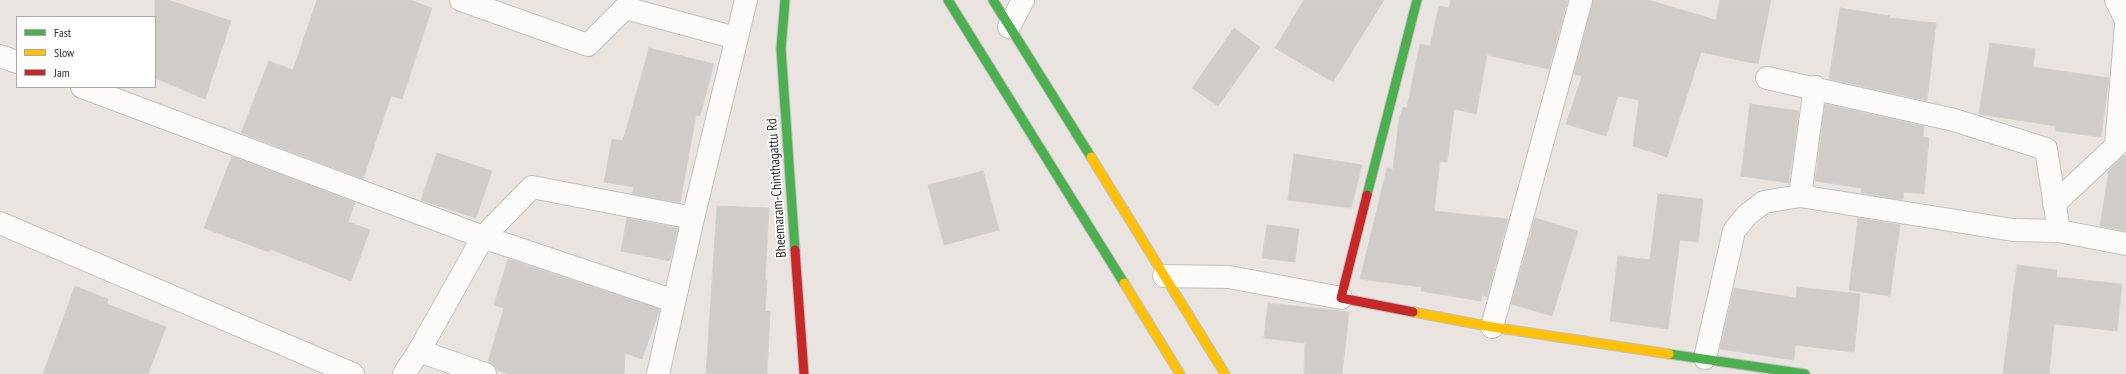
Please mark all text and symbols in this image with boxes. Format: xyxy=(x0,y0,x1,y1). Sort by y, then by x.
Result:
legend xyxy=(16,16,156,88)
text: Fast xyxy=(54,25,71,40)
text: Slow xyxy=(54,45,74,60)
text: Jam xyxy=(54,65,70,80)
street label: Bheemaram-Chinthagattu Rd xyxy=(764,118,790,258)

